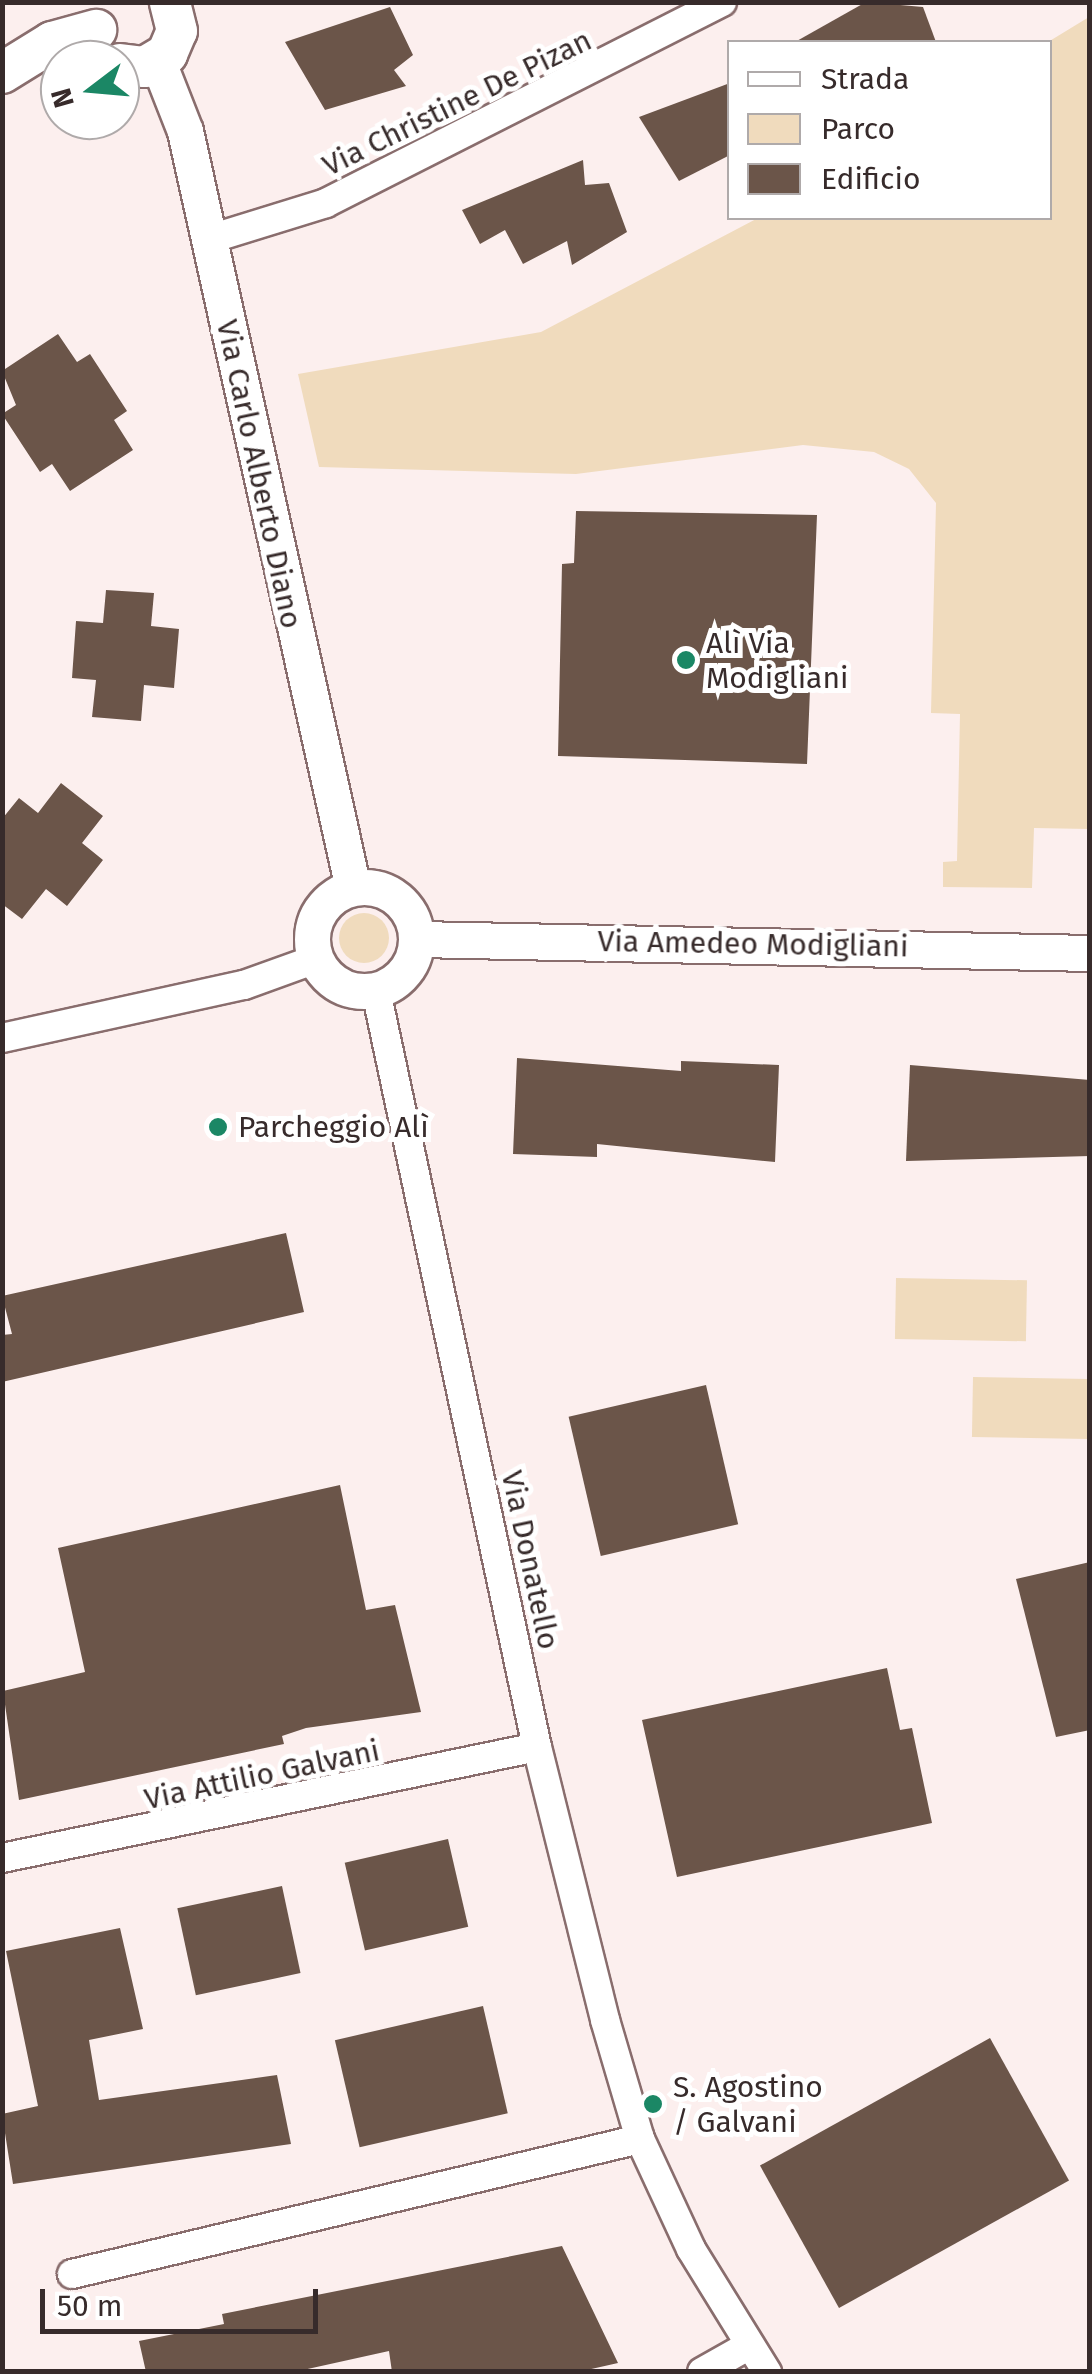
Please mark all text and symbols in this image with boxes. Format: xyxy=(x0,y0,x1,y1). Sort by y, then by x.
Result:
street label: Via Christine De Pizan xyxy=(317,22,597,184)
north arrow xyxy=(40,40,140,140)
legend xyxy=(727,40,1052,220)
text: Strada xyxy=(821,61,909,97)
text: N xyxy=(44,84,81,111)
text: Parco xyxy=(821,111,895,147)
text: Edificio xyxy=(821,161,920,197)
street label: Via Carlo Alberto Diano xyxy=(209,316,309,632)
place label: Alì Via Modigliani xyxy=(706,625,848,696)
marker: Alì Via Modigliani xyxy=(675,649,697,671)
street label: Via Amedeo Modigliani xyxy=(597,923,909,965)
place label: Parcheggio Alì xyxy=(238,1109,429,1145)
marker: Parcheggio Alì xyxy=(207,1116,229,1138)
street label: Via Donatello xyxy=(493,1467,567,1653)
street label: Via Attilio Galvani xyxy=(141,1732,383,1818)
place label: S. Agostino / Galvani xyxy=(673,2069,823,2140)
marker: S. Agostino / Galvani xyxy=(642,2093,664,2115)
scale bar xyxy=(45,2269,322,2331)
text: 50 m xyxy=(57,2288,122,2324)

